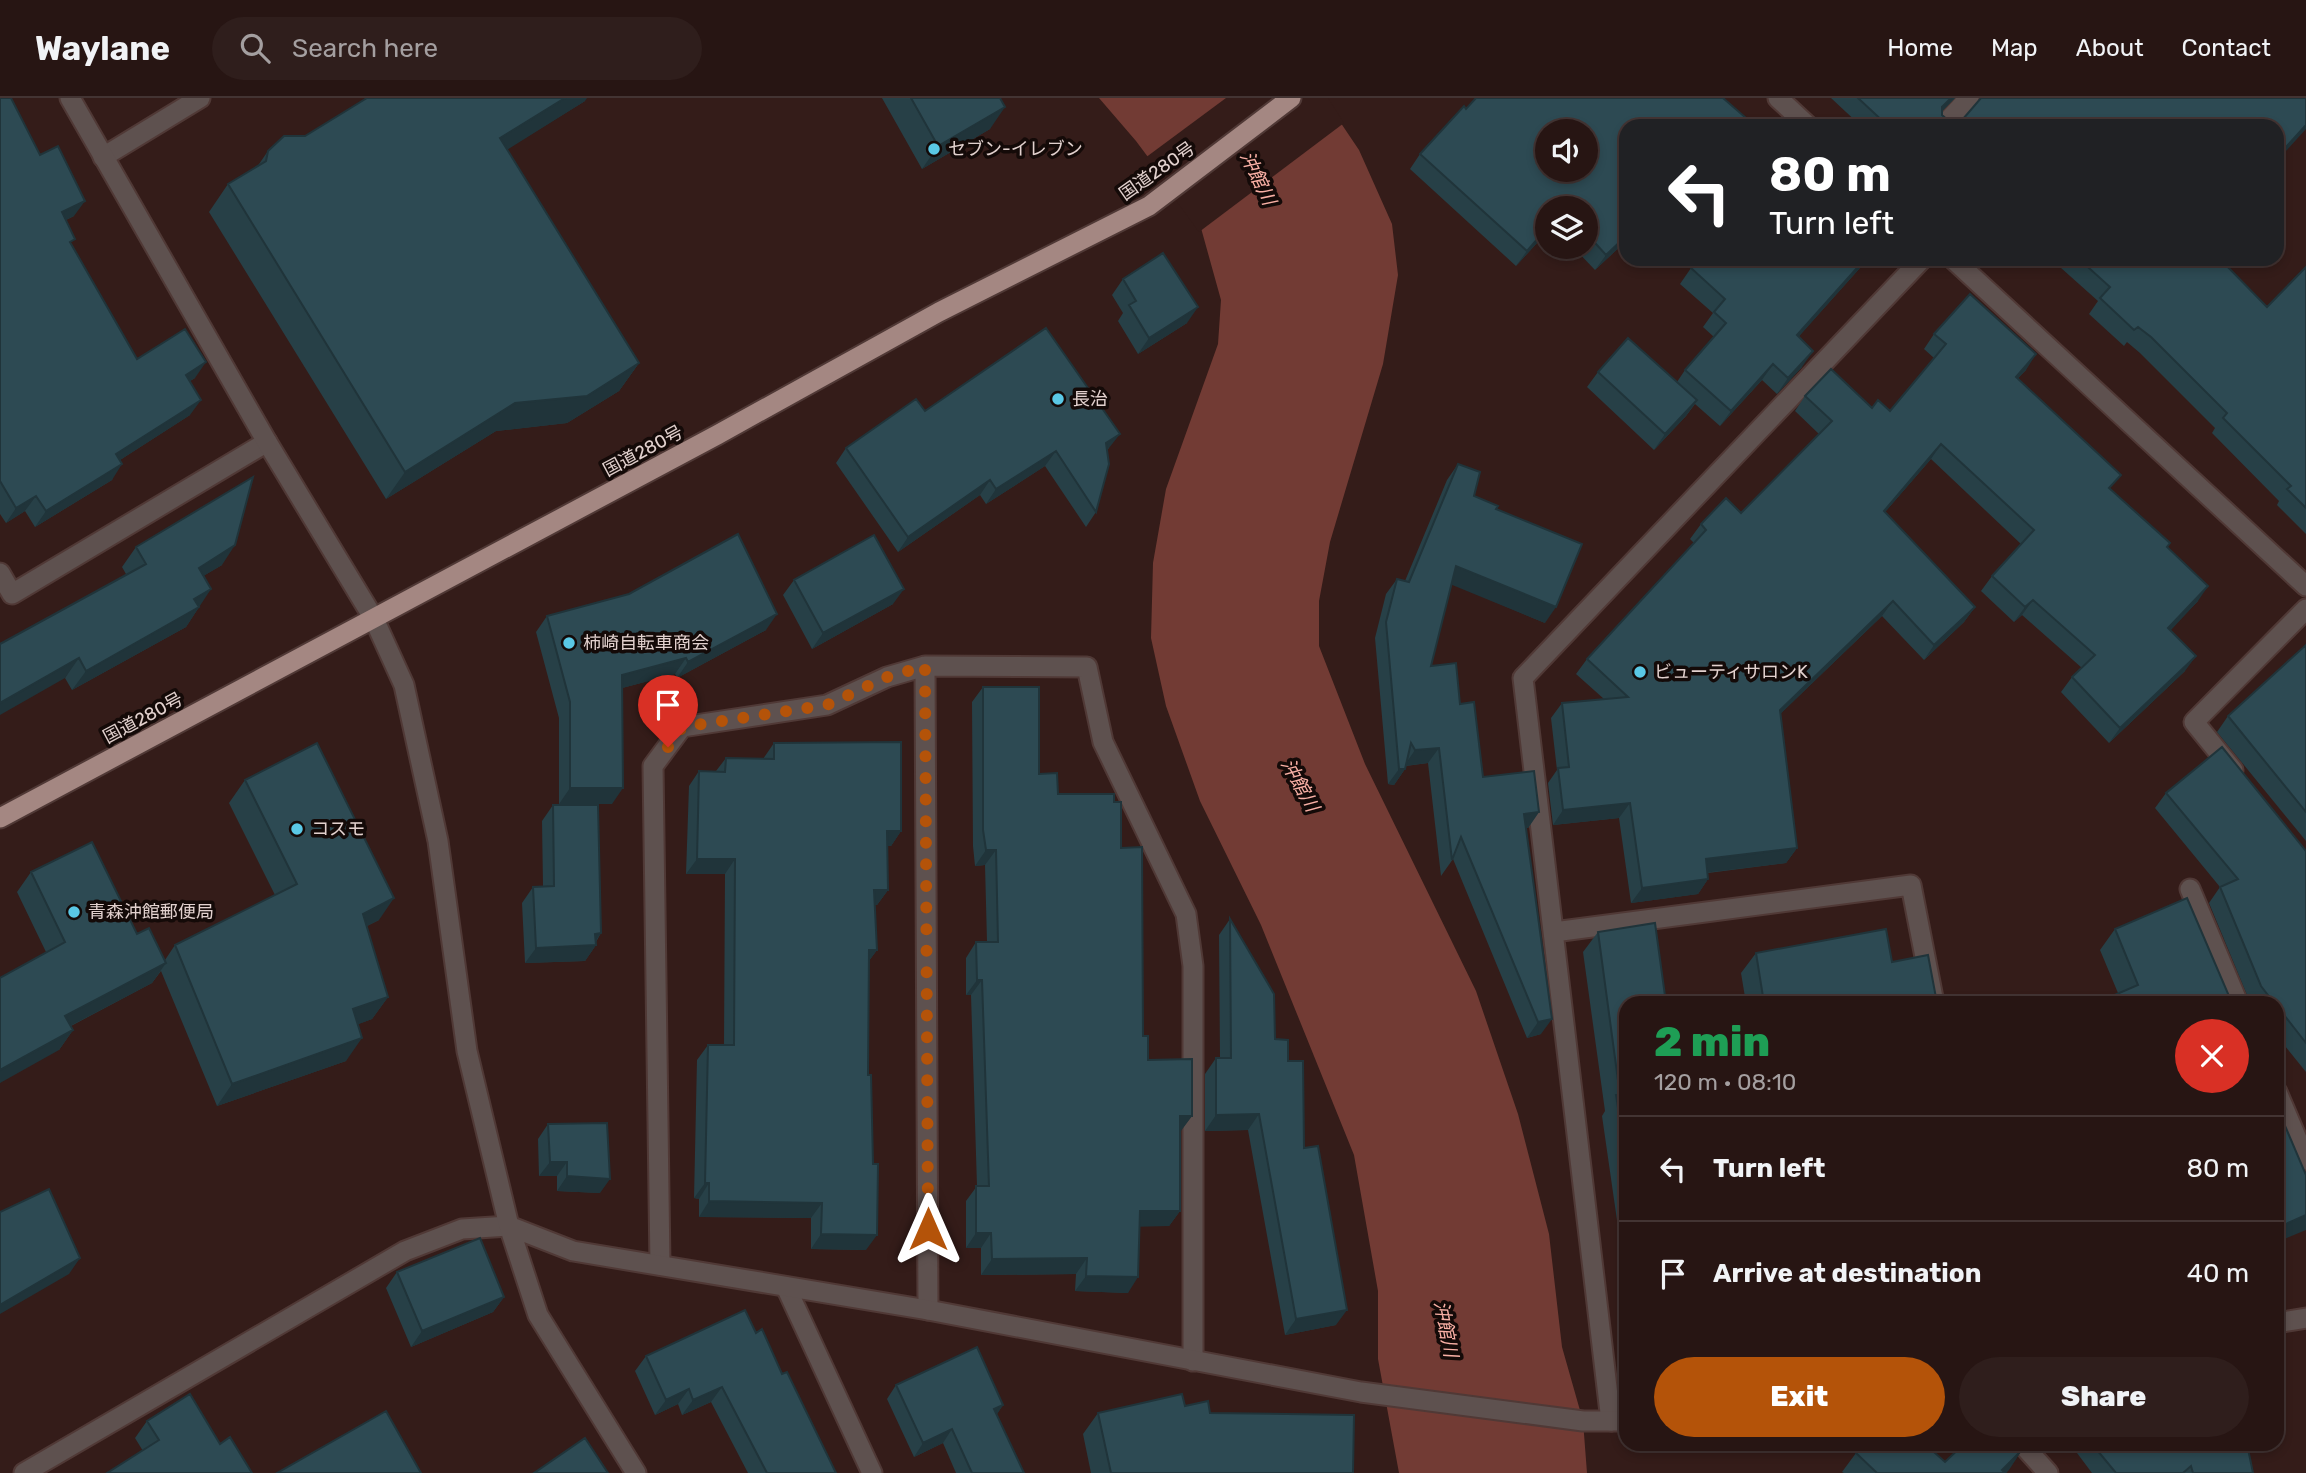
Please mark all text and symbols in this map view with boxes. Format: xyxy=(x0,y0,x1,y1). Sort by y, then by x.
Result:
search box xyxy=(212,17,702,80)
text: Waylane xyxy=(35,29,170,68)
icon: search xyxy=(236,29,274,67)
text: Search here xyxy=(292,33,438,64)
text: Home xyxy=(1887,34,1953,62)
text: Map xyxy=(1991,34,2038,62)
text: About xyxy=(2076,34,2144,62)
text: Contact xyxy=(2182,34,2271,62)
map controls xyxy=(1535,119,1598,259)
button: sound xyxy=(1535,119,1598,182)
street label: 国道280号 xyxy=(1115,137,1199,205)
place label: セブン-イレブン xyxy=(948,138,1083,160)
marker: セブン-イレブン xyxy=(926,141,942,157)
text: 80 m xyxy=(1769,145,1891,203)
water label: 沖館川 xyxy=(1235,147,1282,210)
icon: left xyxy=(1654,147,1745,238)
button: layers xyxy=(1535,196,1598,259)
text: Turn left xyxy=(1769,204,1894,242)
place label: 長治 xyxy=(1072,388,1108,410)
marker: 長治 xyxy=(1050,391,1066,407)
street label: 国道280号 xyxy=(599,421,687,481)
place label: 柿崎自転車商会 xyxy=(583,632,709,654)
marker: 柿崎自転車商会 xyxy=(561,635,577,651)
place label: ビューティサロンK xyxy=(1654,661,1808,683)
marker: ビューティサロンK xyxy=(1632,664,1648,680)
pin xyxy=(638,675,698,747)
icon: arrive xyxy=(649,686,687,724)
street label: 国道280号 xyxy=(99,688,187,748)
water label: 沖館川 xyxy=(1276,754,1325,817)
place label: コスモ xyxy=(311,818,365,840)
marker: コスモ xyxy=(289,821,305,837)
place label: 青森沖館郵便局 xyxy=(88,901,214,923)
marker: 青森沖館郵便局 xyxy=(66,904,82,920)
text: 2 min xyxy=(1654,1017,1770,1067)
button: close xyxy=(2175,1019,2249,1093)
text: 120 m · 08:10 xyxy=(1654,1068,1796,1096)
icon: left xyxy=(1654,1150,1692,1188)
text: Turn left xyxy=(1713,1153,1825,1184)
text: 80 m xyxy=(2186,1153,2249,1184)
position arrow xyxy=(891,1192,965,1266)
icon: arrive xyxy=(1654,1255,1692,1293)
text: Arrive at destination xyxy=(1713,1258,1981,1289)
text: 40 m xyxy=(2187,1258,2249,1289)
water label: 沖館川 xyxy=(1429,1299,1463,1361)
button: Exit xyxy=(1654,1357,1945,1437)
button: Share xyxy=(1959,1357,2249,1437)

